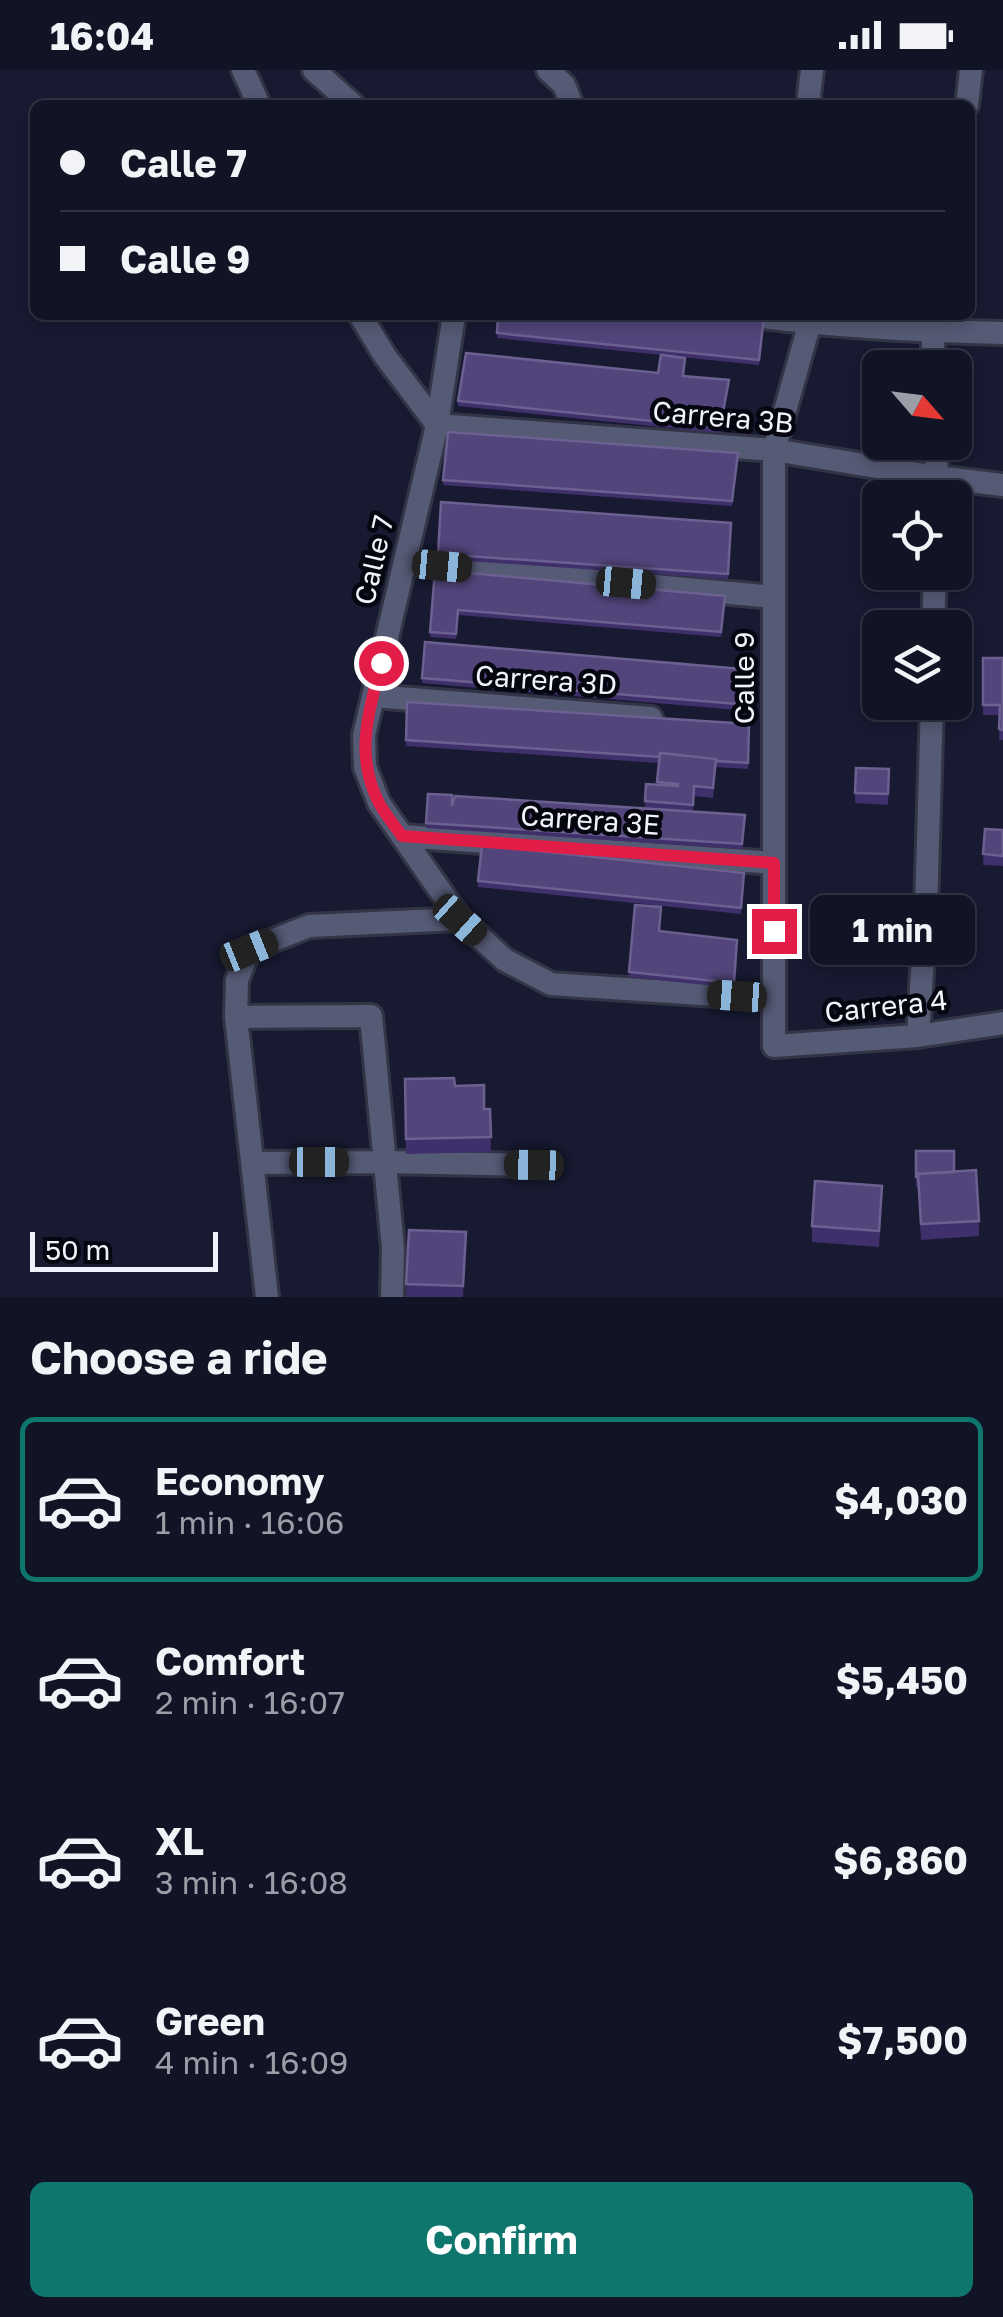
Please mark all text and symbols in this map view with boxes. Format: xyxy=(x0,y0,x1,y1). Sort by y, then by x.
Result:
text: 16:04 xyxy=(50,13,154,58)
text: Calle 7 xyxy=(120,140,247,185)
text: Calle 9 xyxy=(120,236,250,281)
north arrow xyxy=(862,350,972,460)
map controls xyxy=(862,350,972,720)
street label: Carrera 3B xyxy=(651,394,795,439)
button: locate xyxy=(862,480,972,590)
street label: Calle 7 xyxy=(347,512,400,608)
car xyxy=(411,548,473,584)
car xyxy=(595,565,657,601)
button: layers xyxy=(862,610,972,720)
street label: Calle 9 xyxy=(727,632,760,724)
route start xyxy=(359,641,404,686)
street label: Carrera 3D xyxy=(474,658,618,701)
street label: Carrera 3E xyxy=(519,798,661,841)
car xyxy=(428,889,492,951)
callout: 1 min xyxy=(809,896,974,966)
route end xyxy=(752,909,797,954)
text: 1 min xyxy=(852,911,933,949)
car xyxy=(216,925,282,975)
car xyxy=(706,979,768,1013)
street label: Carrera 4 xyxy=(823,983,949,1028)
car xyxy=(289,1147,349,1177)
car xyxy=(504,1149,564,1181)
scale bar xyxy=(30,1227,218,1272)
text: 50 m xyxy=(45,1233,110,1266)
text: Choose a ride xyxy=(30,1330,328,1384)
icon: car xyxy=(35,1455,125,1545)
text: Economy xyxy=(155,1458,324,1503)
text: $4,030 xyxy=(834,1477,968,1522)
text: 1 min · 16:06 xyxy=(155,1503,344,1541)
icon: car xyxy=(35,1635,125,1725)
text: Comfort xyxy=(155,1638,305,1683)
text: $5,450 xyxy=(836,1657,968,1702)
text: 2 min · 16:07 xyxy=(155,1683,345,1721)
icon: car xyxy=(35,1815,125,1905)
text: XL xyxy=(155,1818,204,1863)
text: $6,860 xyxy=(833,1837,968,1882)
text: 3 min · 16:08 xyxy=(155,1863,348,1901)
icon: car xyxy=(35,1995,125,2085)
text: Green xyxy=(155,1998,265,2043)
text: $7,500 xyxy=(837,2017,968,2062)
text: 4 min · 16:09 xyxy=(155,2043,348,2081)
button: Confirm xyxy=(30,2182,973,2297)

